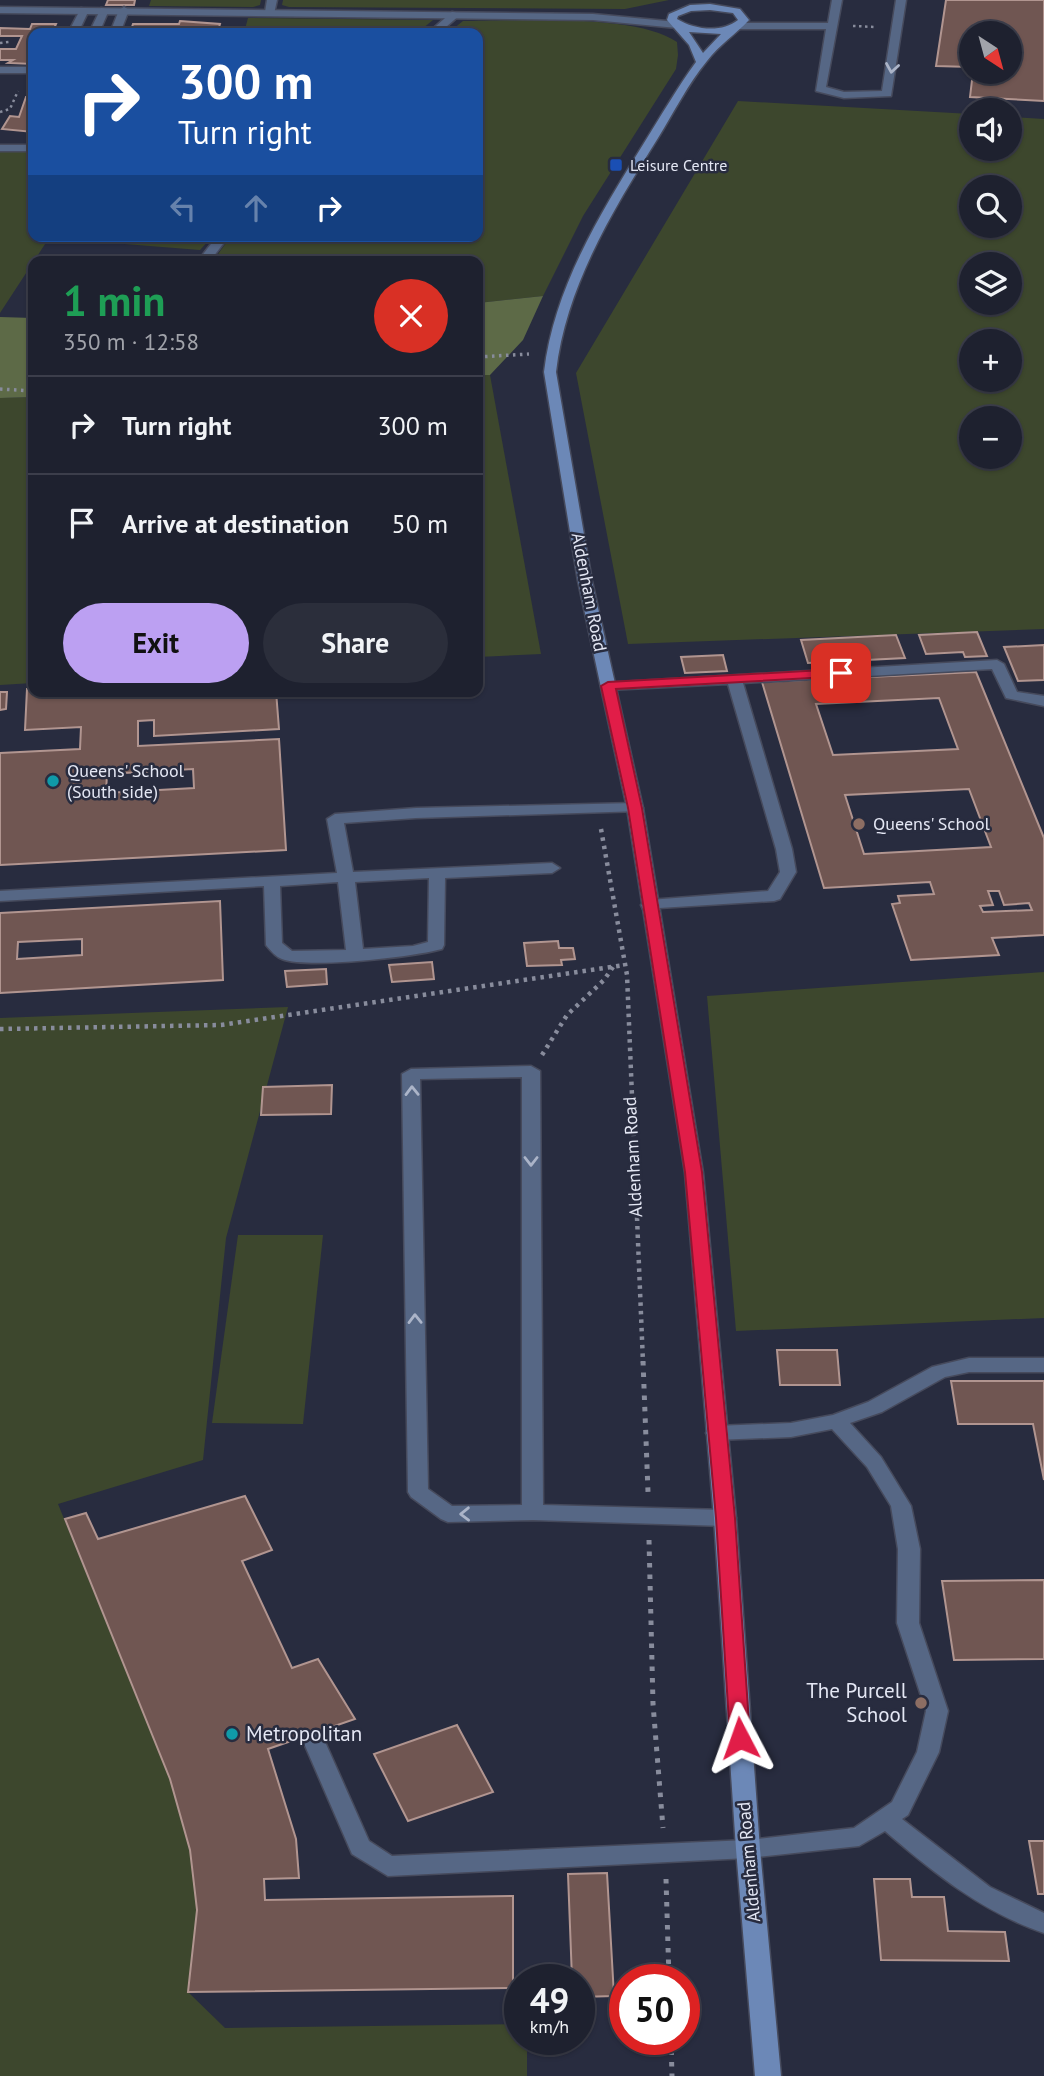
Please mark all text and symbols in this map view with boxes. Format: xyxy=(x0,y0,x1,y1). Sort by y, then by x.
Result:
north arrow xyxy=(959,21,1022,84)
map controls xyxy=(959,21,1022,469)
text: 300 m xyxy=(178,49,313,113)
icon: right xyxy=(63,56,154,147)
one-way arrow xyxy=(885,62,900,73)
button: sound xyxy=(959,98,1022,161)
text: Turn right xyxy=(178,111,312,153)
place label: Leisure Centre xyxy=(630,155,727,175)
marker: Leisure Centre xyxy=(608,157,624,173)
button: search xyxy=(959,175,1022,238)
icon: left xyxy=(164,189,202,227)
icon: ahead xyxy=(237,189,275,227)
icon: right xyxy=(310,189,348,227)
button: layers xyxy=(959,252,1022,315)
text: 1 min xyxy=(63,273,165,328)
button: close xyxy=(374,279,448,353)
text: 350 m · 12:58 xyxy=(63,327,199,356)
button: + xyxy=(959,329,1022,392)
icon: right xyxy=(63,406,101,444)
button: − xyxy=(959,406,1022,469)
text: Turn right xyxy=(122,409,231,442)
text: 300 m xyxy=(377,409,448,442)
icon: arrive xyxy=(63,504,101,542)
text: Arrive at destination xyxy=(122,507,349,540)
text: 50 m xyxy=(392,507,448,540)
street label: Aldenham Road xyxy=(567,530,612,653)
button: Exit xyxy=(63,603,249,683)
button: Share xyxy=(263,603,448,683)
pin xyxy=(811,643,871,703)
icon: arrive xyxy=(822,654,860,692)
place label: Queens' School (South side) xyxy=(67,759,185,803)
marker: Queens' School (South side) xyxy=(45,773,61,789)
place label: Queens' School xyxy=(873,812,991,835)
marker: Queens' School xyxy=(851,816,867,832)
one-way arrow xyxy=(404,1086,419,1097)
street label: Aldenham Road xyxy=(618,1096,647,1218)
one-way arrow xyxy=(523,1157,539,1167)
one-way arrow xyxy=(407,1313,423,1324)
one-way arrow xyxy=(459,1506,470,1521)
place label: The Purcell School xyxy=(806,1677,907,1728)
marker: The Purcell School xyxy=(913,1695,929,1711)
position arrow xyxy=(703,1701,777,1775)
place label: Metropolitan xyxy=(246,1720,362,1747)
marker: Metropolitan xyxy=(224,1726,240,1742)
street label: Aldenham Road xyxy=(732,1801,765,1923)
speed limit sign: 50 xyxy=(609,1964,700,2055)
text: 49 xyxy=(530,1977,569,2023)
text: km/h xyxy=(530,2015,569,2038)

